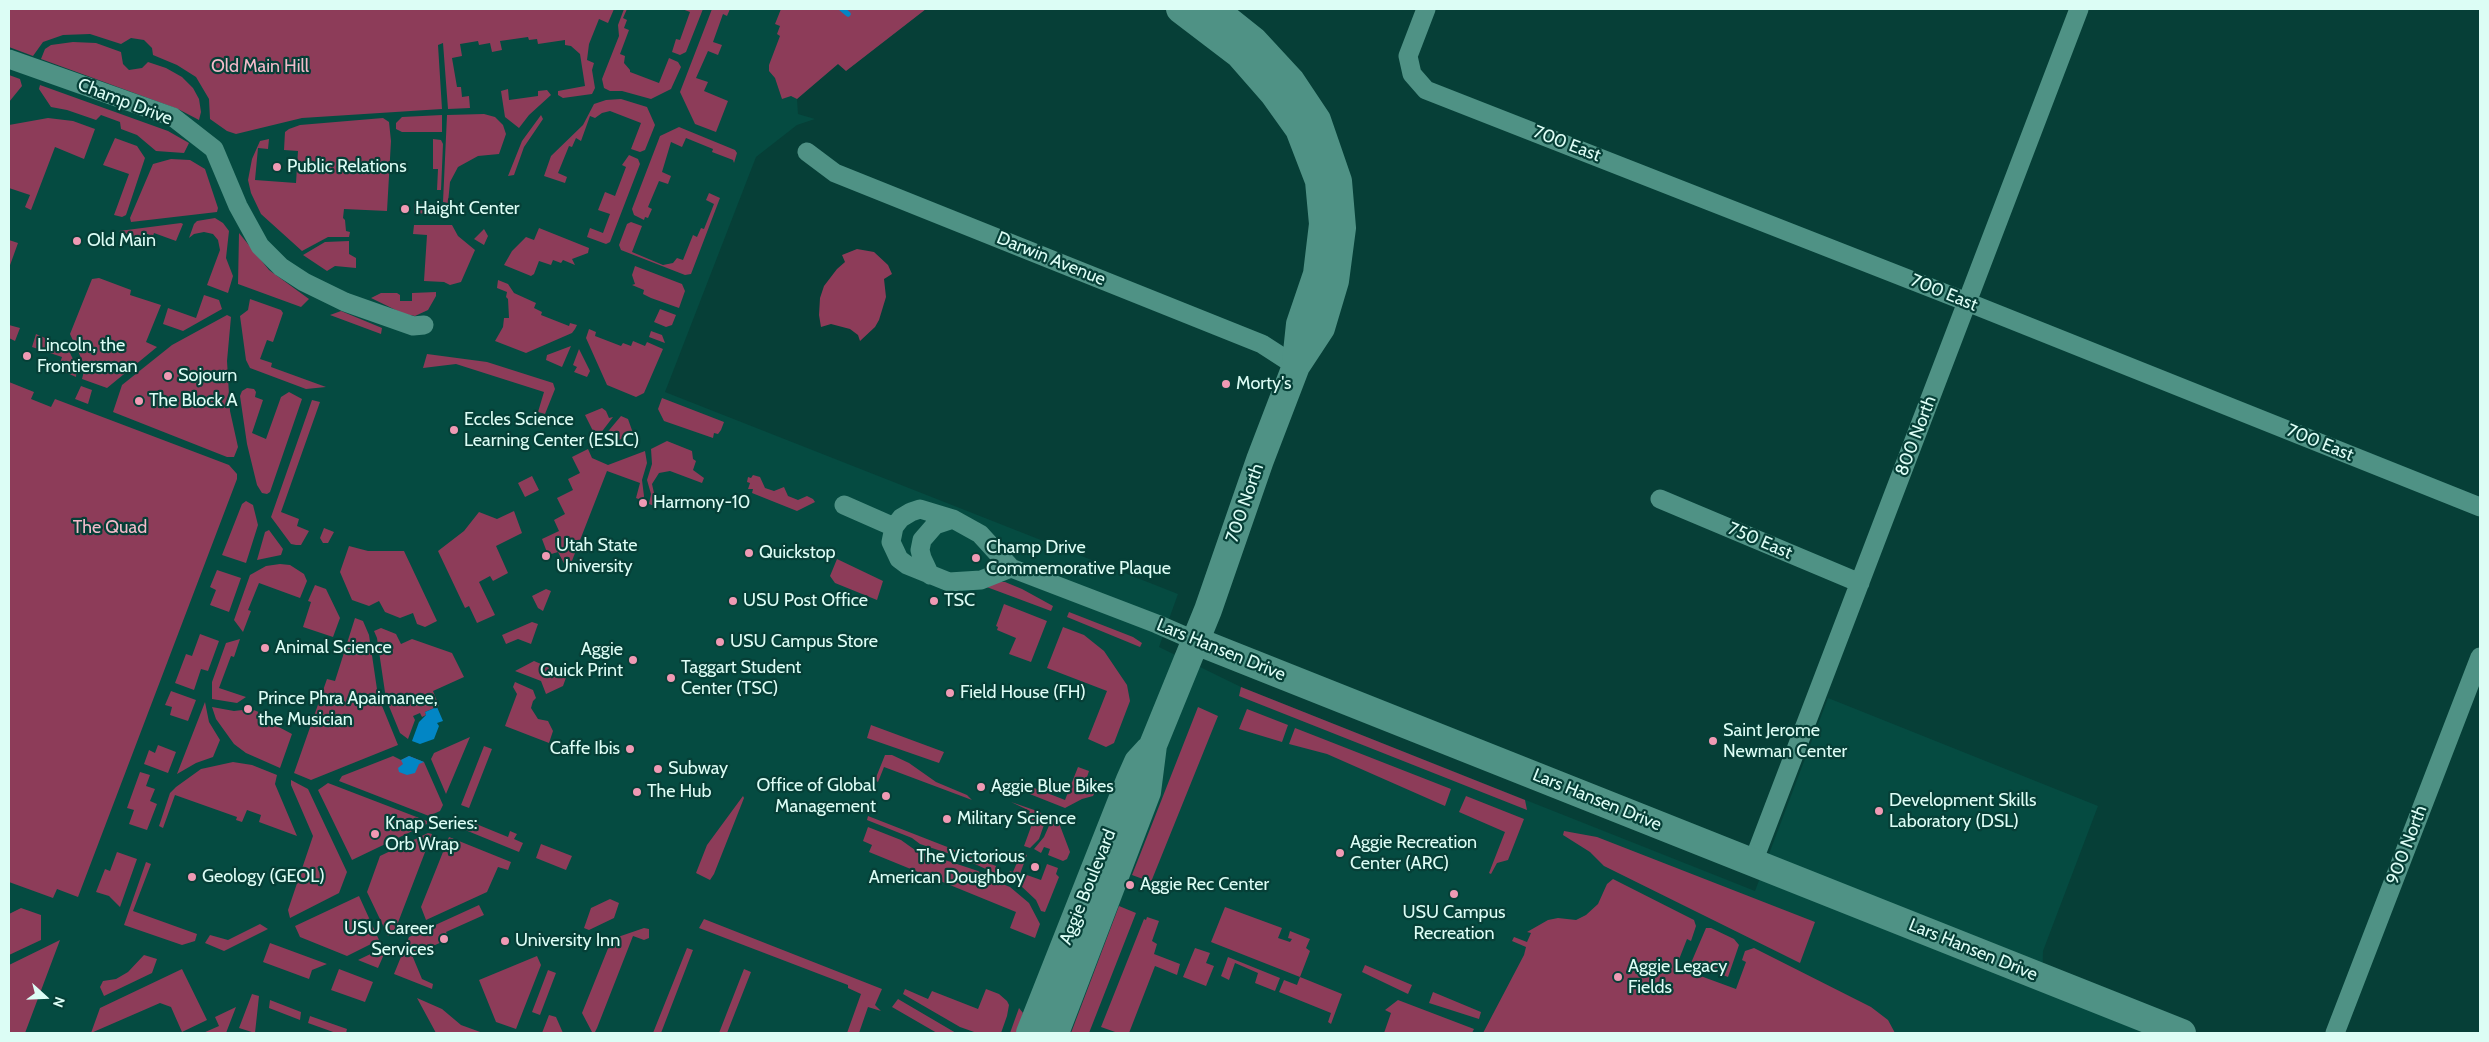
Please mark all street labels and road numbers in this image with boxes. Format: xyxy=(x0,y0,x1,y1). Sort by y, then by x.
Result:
street label: Champ Drive xyxy=(75,74,175,130)
street label: 700 East xyxy=(1530,121,1604,167)
street label: Darwin Avenue xyxy=(993,227,1109,291)
street label: 700 East xyxy=(1907,270,1981,316)
street label: 800 North xyxy=(1891,393,1941,479)
street label: 700 East xyxy=(2283,420,2357,466)
street label: 700 North xyxy=(1221,461,1269,545)
street label: 750 East xyxy=(1725,518,1795,564)
street label: Lars Hansen Drive xyxy=(1153,614,1289,686)
street label: Lars Hansen Drive xyxy=(1529,764,1665,836)
street label: 900 North xyxy=(2382,802,2432,888)
street label: Aggie Boulevard xyxy=(1055,826,1121,948)
street label: Lars Hansen Drive xyxy=(1905,914,2041,986)

